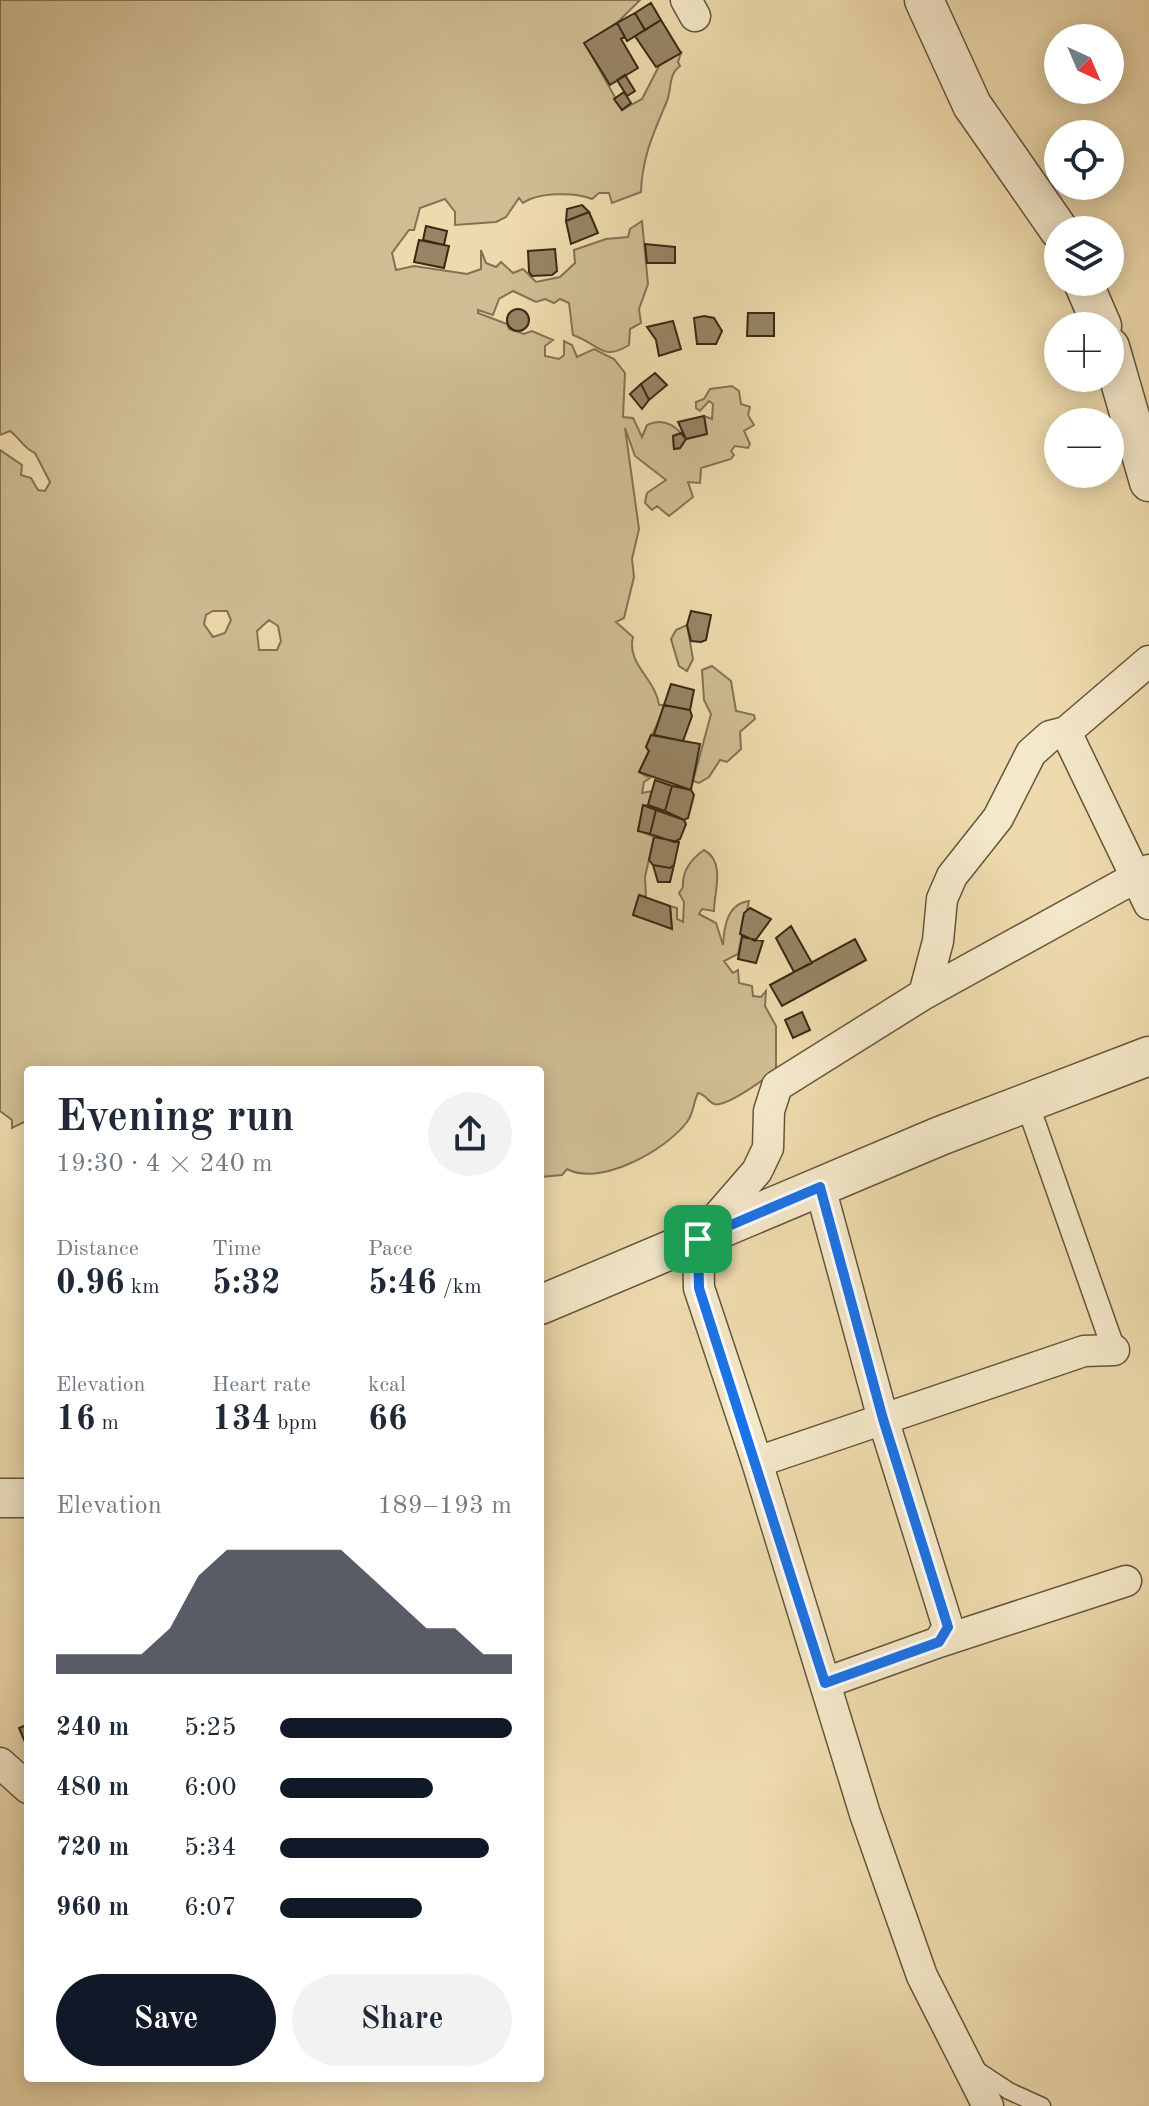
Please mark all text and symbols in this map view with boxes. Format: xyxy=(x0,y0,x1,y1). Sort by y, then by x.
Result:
north arrow xyxy=(1044,24,1124,104)
map controls xyxy=(1044,24,1124,488)
button: locate xyxy=(1044,120,1124,200)
button: layers xyxy=(1044,216,1124,296)
button: + xyxy=(1044,312,1124,392)
button: − xyxy=(1044,408,1124,488)
button: share xyxy=(428,1092,512,1176)
text: Evening run xyxy=(56,1096,294,1140)
text: 19:30 · 4 × 240 m xyxy=(56,1151,273,1177)
pin xyxy=(664,1205,732,1273)
icon: arrive xyxy=(676,1217,720,1261)
text: Distance xyxy=(56,1238,139,1260)
text: Time xyxy=(212,1238,261,1260)
text: Pace xyxy=(368,1238,413,1260)
text: 0.96 xyxy=(56,1267,125,1301)
text: 5:32 xyxy=(212,1267,281,1301)
text: 5:46 xyxy=(368,1267,437,1301)
text: km xyxy=(125,1276,160,1298)
text: /km xyxy=(437,1276,482,1298)
text: Elevation xyxy=(56,1374,146,1396)
text: Heart rate xyxy=(212,1374,311,1396)
text: kcal xyxy=(368,1374,406,1396)
text: 16 xyxy=(56,1403,95,1437)
text: 134 xyxy=(212,1403,271,1437)
text: 66 xyxy=(368,1403,407,1437)
text: m xyxy=(95,1412,119,1434)
text: bpm xyxy=(271,1412,317,1434)
text: Elevation xyxy=(56,1493,162,1519)
text: 189–193 m xyxy=(377,1493,512,1519)
text: 240 m xyxy=(56,1715,129,1741)
text: 5:25 xyxy=(184,1715,237,1741)
text: 480 m xyxy=(56,1775,129,1801)
text: 6:00 xyxy=(184,1775,237,1801)
text: 720 m xyxy=(56,1835,129,1861)
text: 5:34 xyxy=(184,1835,237,1861)
text: 960 m xyxy=(56,1895,129,1921)
text: 6:07 xyxy=(184,1895,237,1921)
button: Save xyxy=(56,1974,276,2066)
button: Share xyxy=(292,1974,512,2066)

